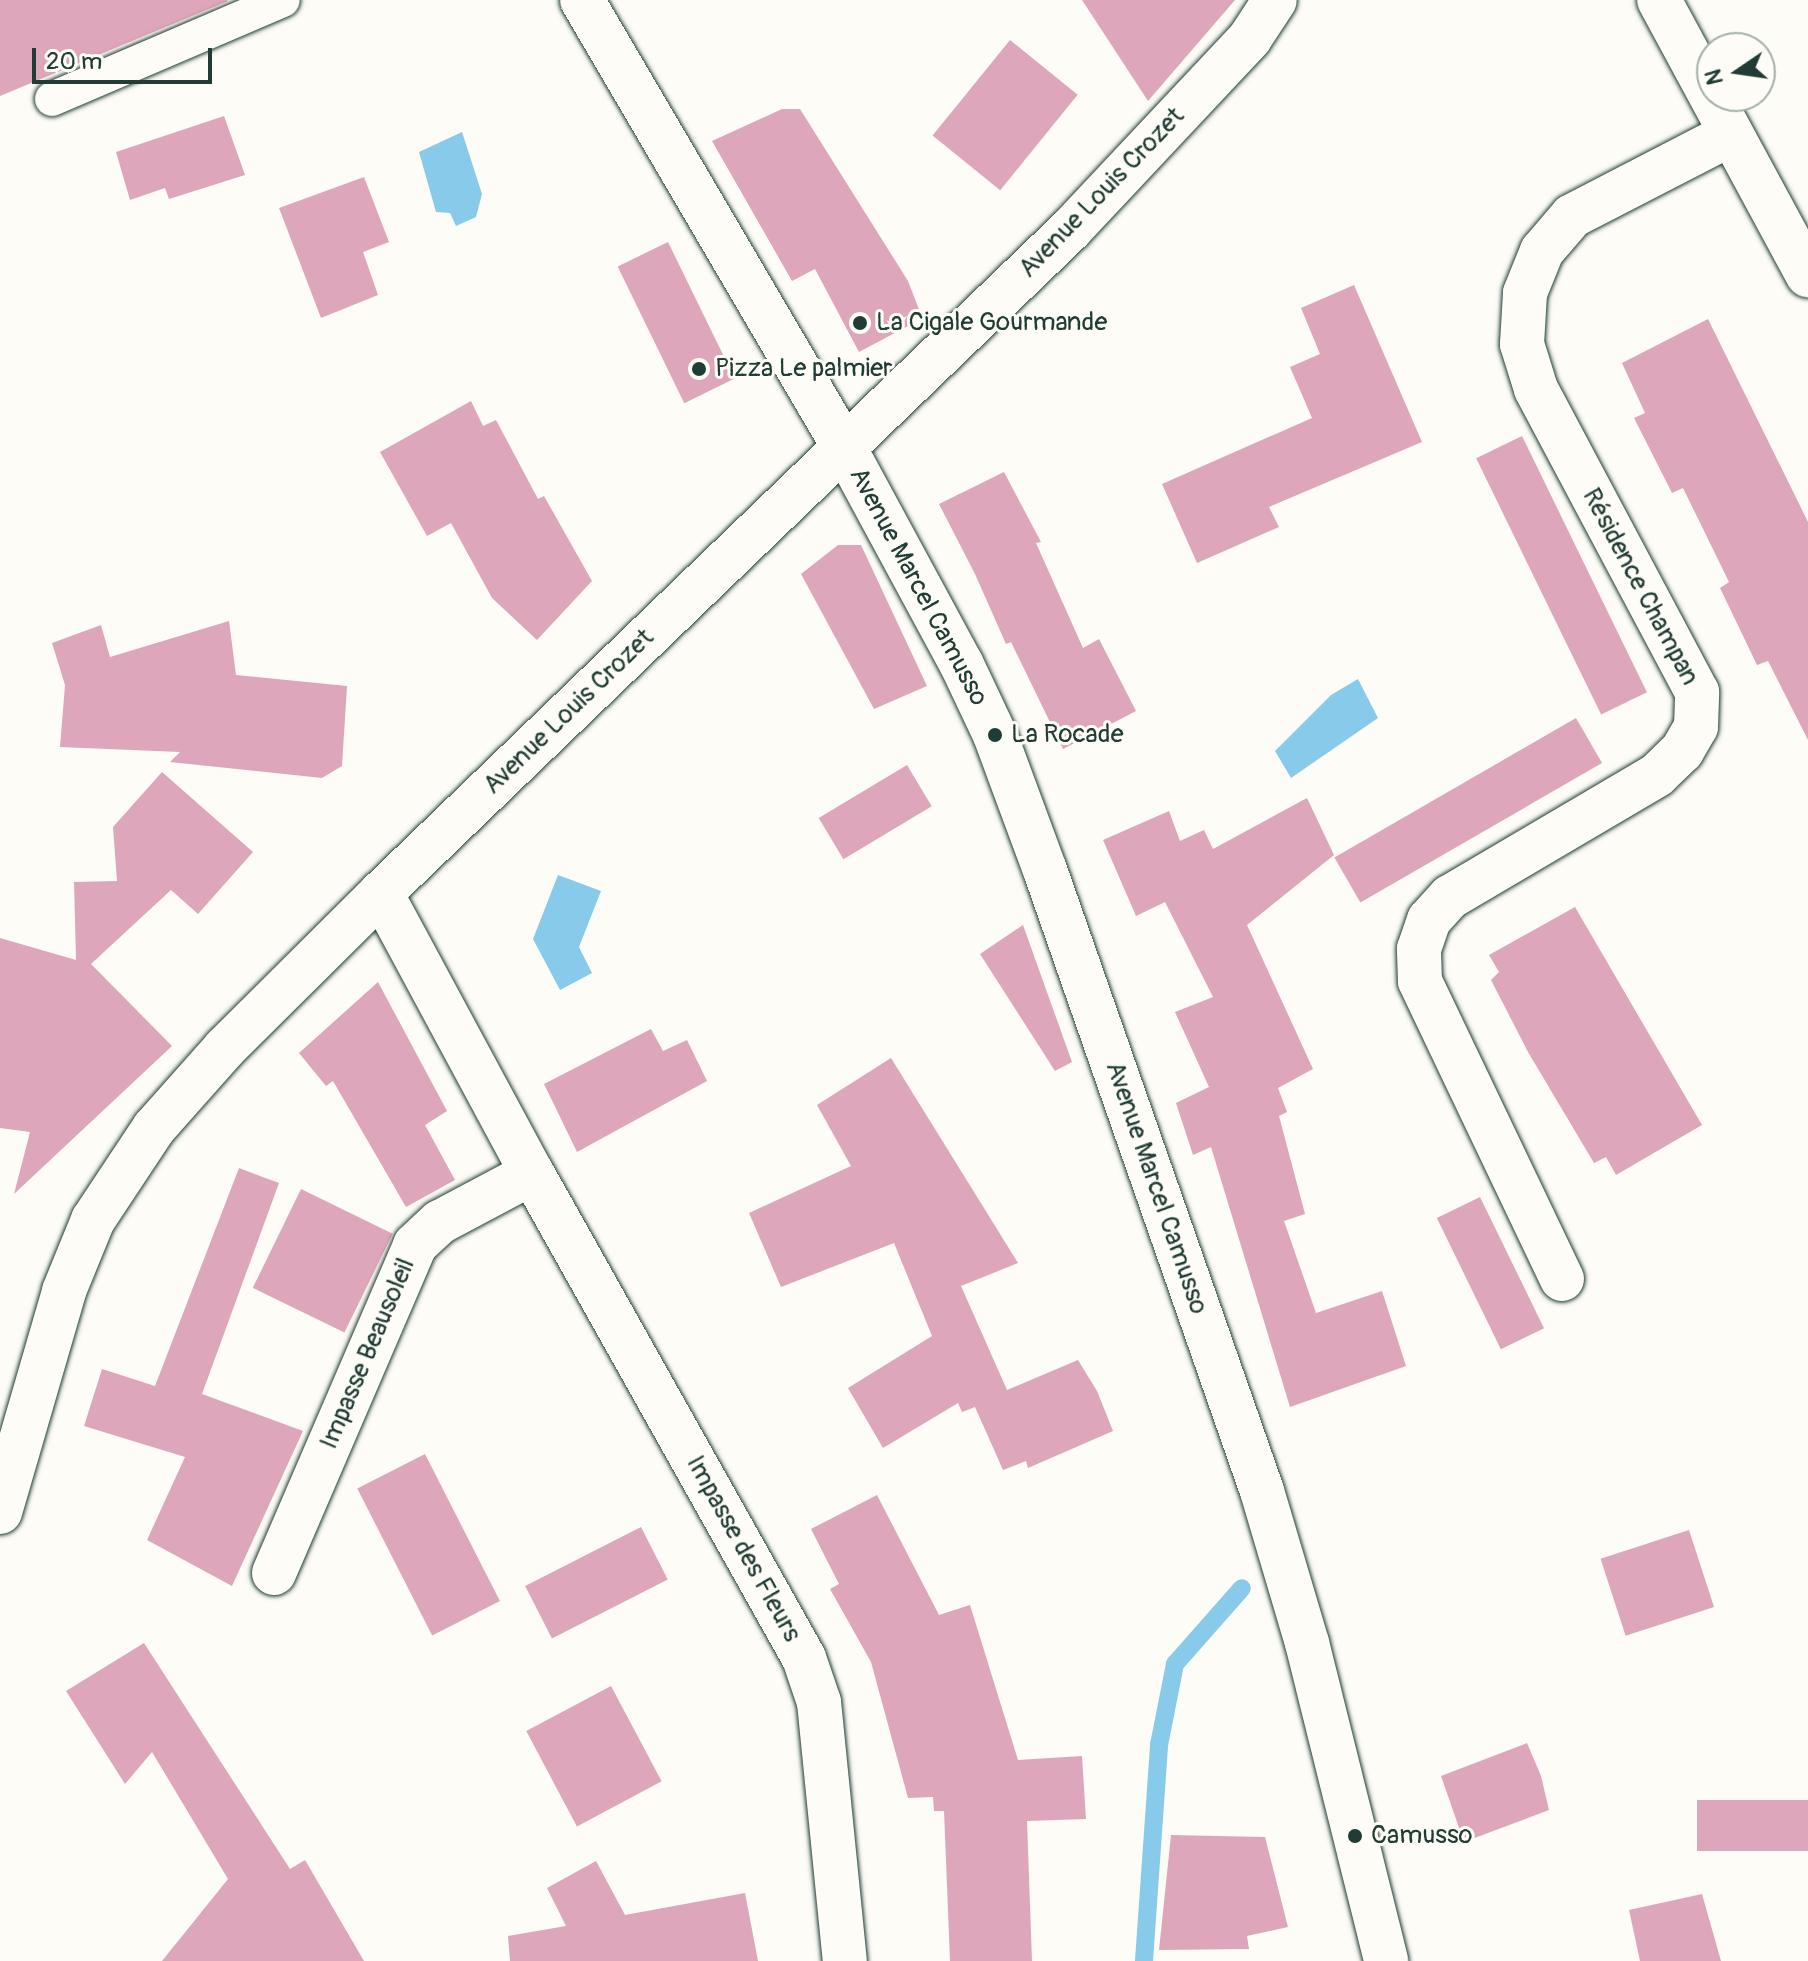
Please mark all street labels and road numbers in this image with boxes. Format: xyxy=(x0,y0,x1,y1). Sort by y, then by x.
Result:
street label: Avenue Louis Crozet xyxy=(1013,101,1191,285)
street label: Avenue Marcel Camusso xyxy=(842,463,994,711)
street label: Résidence Champan xyxy=(1575,483,1705,691)
street label: Avenue Louis Crozet xyxy=(477,623,661,801)
street label: Avenue Marcel Camusso xyxy=(1098,1058,1214,1318)
street label: Impasse Beausoleil xyxy=(314,1254,422,1454)
street label: Impasse des Fleurs xyxy=(679,1450,807,1648)

